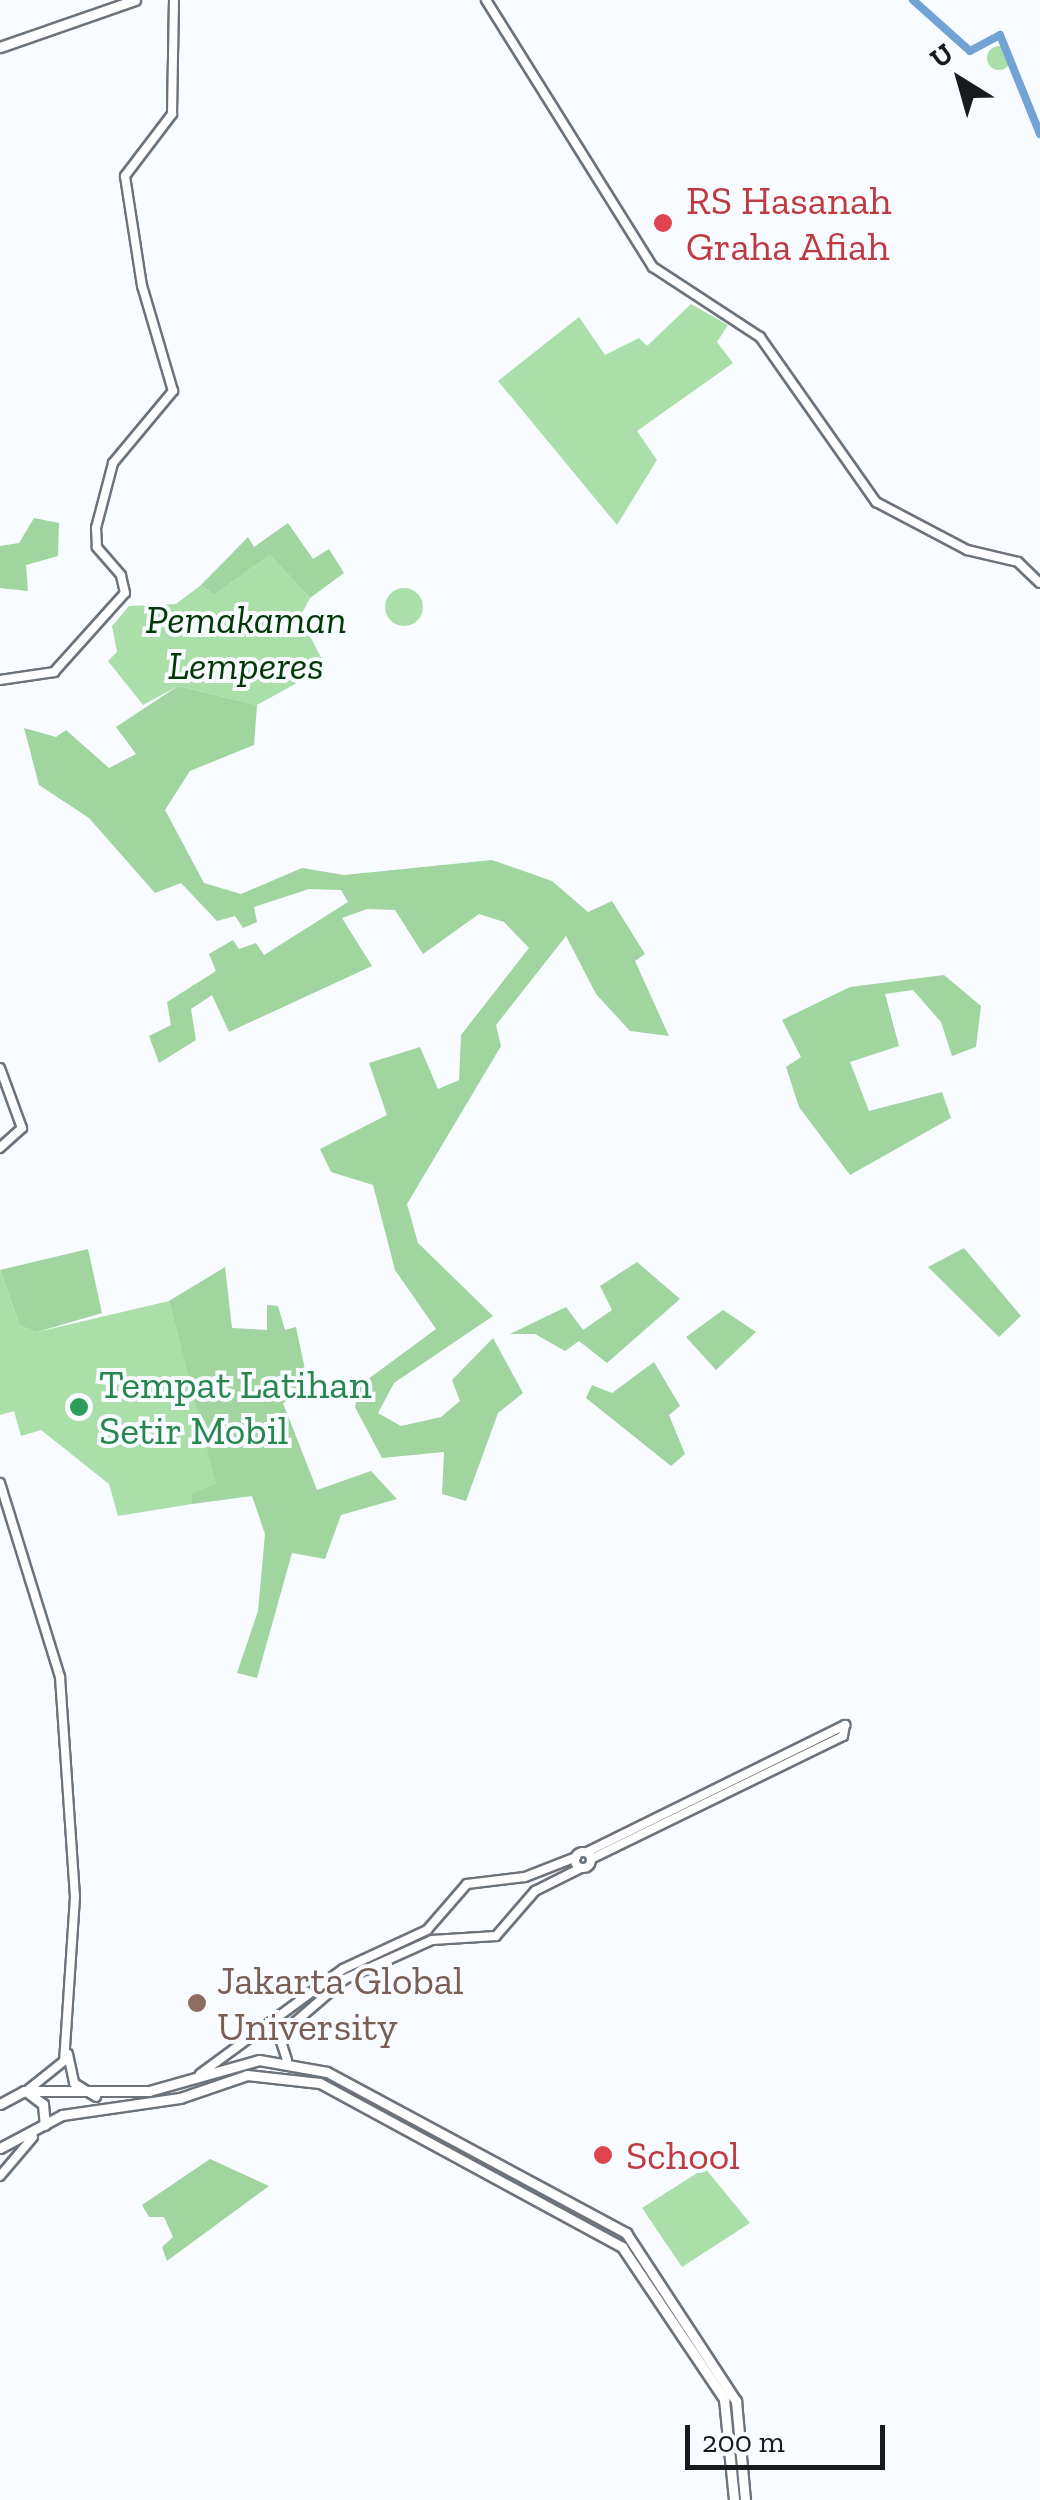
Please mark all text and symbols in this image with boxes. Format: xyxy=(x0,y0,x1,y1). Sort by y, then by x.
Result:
north arrow xyxy=(910,30,1010,130)
text: U xyxy=(924,36,960,75)
place label: RS Hasanah Graha Afiah xyxy=(686,176,892,270)
marker: RS Hasanah Graha Afiah xyxy=(650,210,676,236)
park label: Pemakaman Lemperes xyxy=(145,595,347,689)
place label: Tempat Latihan Setir Mobil xyxy=(99,1360,372,1454)
marker: Tempat Latihan Setir Mobil xyxy=(68,1396,90,1418)
place label: Jakarta Global University xyxy=(217,1956,464,2050)
marker: Jakarta Global University xyxy=(186,1992,208,2014)
place label: School xyxy=(626,2131,740,2179)
marker: School xyxy=(590,2142,616,2168)
scale bar xyxy=(690,2405,890,2467)
text: 200 m xyxy=(702,2424,785,2460)

